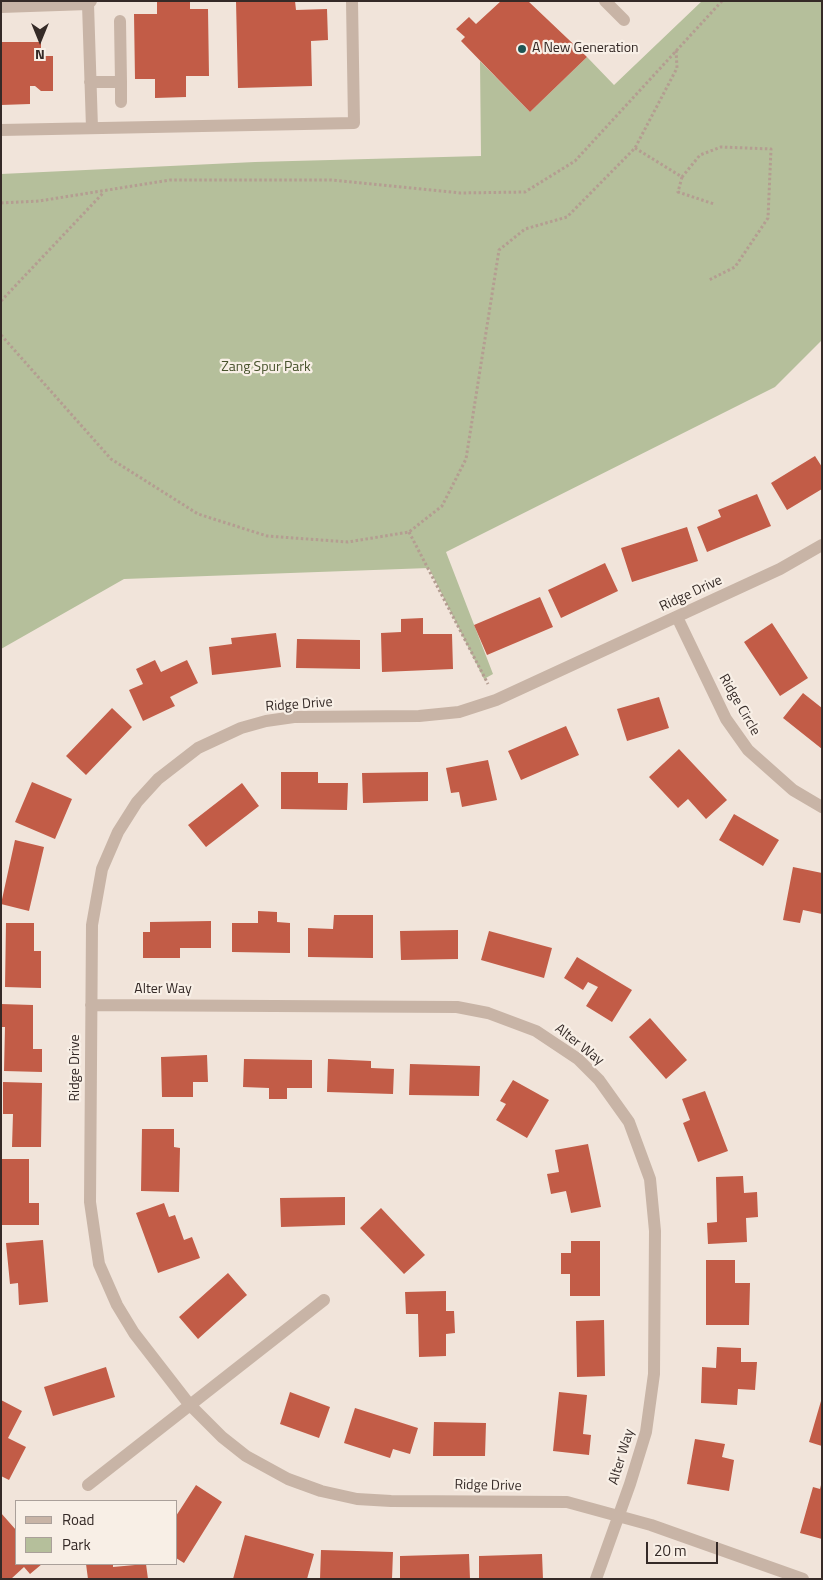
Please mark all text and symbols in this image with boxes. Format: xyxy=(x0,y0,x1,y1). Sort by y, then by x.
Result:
north arrow xyxy=(15,15,65,65)
place label: A New Generation xyxy=(532,41,639,57)
marker: A New Generation xyxy=(516,43,528,55)
text: N xyxy=(35,45,45,66)
park label: Zang Spur Park xyxy=(221,360,311,376)
street label: Ridge Drive xyxy=(657,572,725,616)
street label: Ridge Circle xyxy=(715,671,763,739)
street label: Ridge Drive xyxy=(265,694,333,716)
street label: Alter Way xyxy=(134,982,192,998)
street label: Alter Way xyxy=(551,1021,607,1069)
street label: Ridge Drive xyxy=(68,1034,84,1102)
street label: Alter Way xyxy=(606,1427,638,1487)
street label: Ridge Drive xyxy=(454,1477,522,1495)
legend xyxy=(15,1500,178,1565)
text: Road xyxy=(62,1508,94,1531)
scale bar xyxy=(648,1532,720,1564)
text: Park xyxy=(62,1533,91,1556)
text: 20 m xyxy=(654,1539,687,1562)

